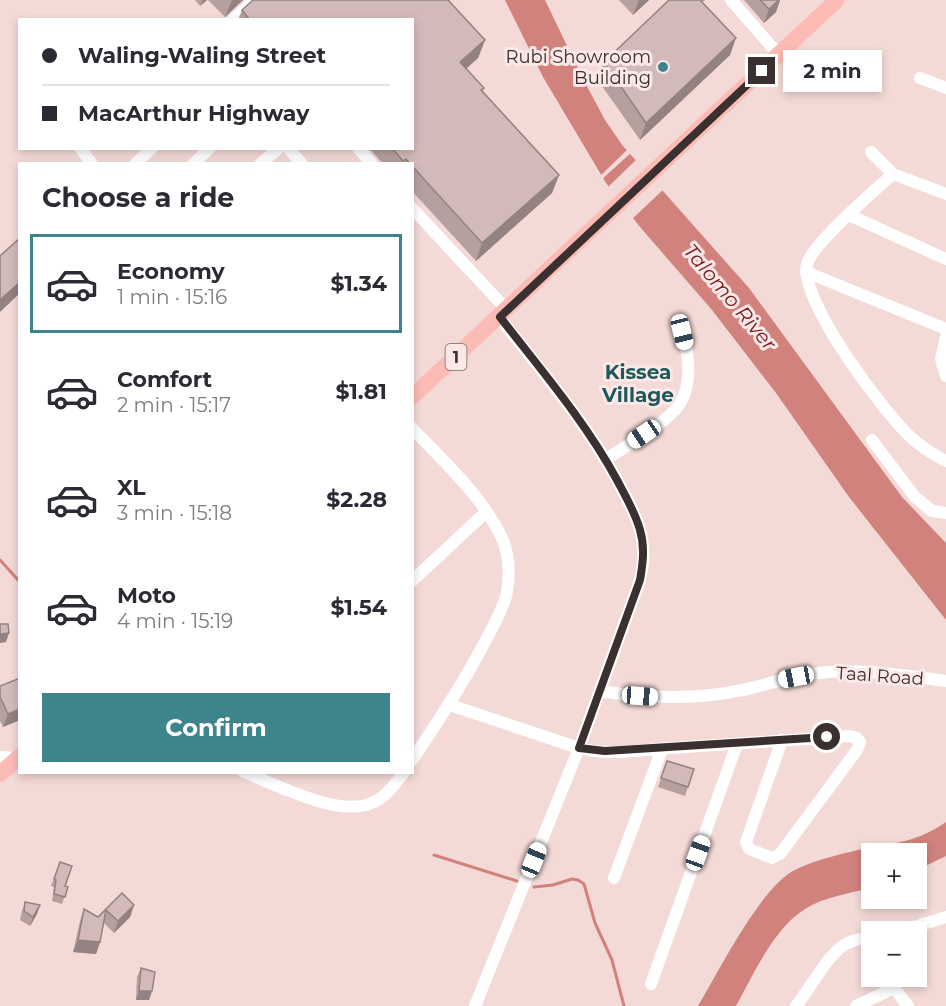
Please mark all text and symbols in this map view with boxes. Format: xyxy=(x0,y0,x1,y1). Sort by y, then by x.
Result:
text: Waling-Waling Street xyxy=(78,42,326,69)
place label: Rubi Showroom Building xyxy=(505,46,651,89)
callout: 2 min xyxy=(783,50,882,92)
route end xyxy=(748,57,775,84)
text: 2 min xyxy=(803,59,862,83)
marker: Rubi Showroom Building xyxy=(656,60,670,74)
text: MacArthur Highway xyxy=(78,100,309,127)
text: Choose a ride xyxy=(42,181,234,214)
water label: Talomo River xyxy=(679,239,782,356)
icon: car xyxy=(45,257,99,311)
text: Economy xyxy=(117,258,225,285)
text: $1.34 xyxy=(330,270,387,297)
text: 1 min · 15:16 xyxy=(117,285,227,309)
car xyxy=(669,312,695,352)
road number: 1 xyxy=(446,344,466,370)
district label: Kissea Village xyxy=(601,360,674,407)
icon: car xyxy=(45,365,99,419)
text: Comfort xyxy=(117,366,212,393)
text: $1.81 xyxy=(335,378,387,405)
text: 2 min · 15:17 xyxy=(117,393,231,417)
car xyxy=(624,416,664,452)
icon: car xyxy=(45,473,99,527)
text: XL xyxy=(117,474,146,501)
text: $2.28 xyxy=(326,486,387,513)
text: 3 min · 15:18 xyxy=(117,501,232,525)
icon: car xyxy=(45,581,99,635)
text: Moto xyxy=(117,582,176,609)
text: $1.54 xyxy=(331,594,387,621)
text: 4 min · 15:19 xyxy=(117,609,233,633)
street label: Taal Road xyxy=(835,662,925,690)
car xyxy=(777,665,815,689)
car xyxy=(621,686,659,706)
button: Confirm xyxy=(42,693,390,762)
route start xyxy=(813,723,840,750)
car xyxy=(683,833,713,873)
car xyxy=(519,840,549,880)
map controls xyxy=(861,843,927,987)
button: + xyxy=(861,843,927,909)
button: − xyxy=(861,921,927,987)

